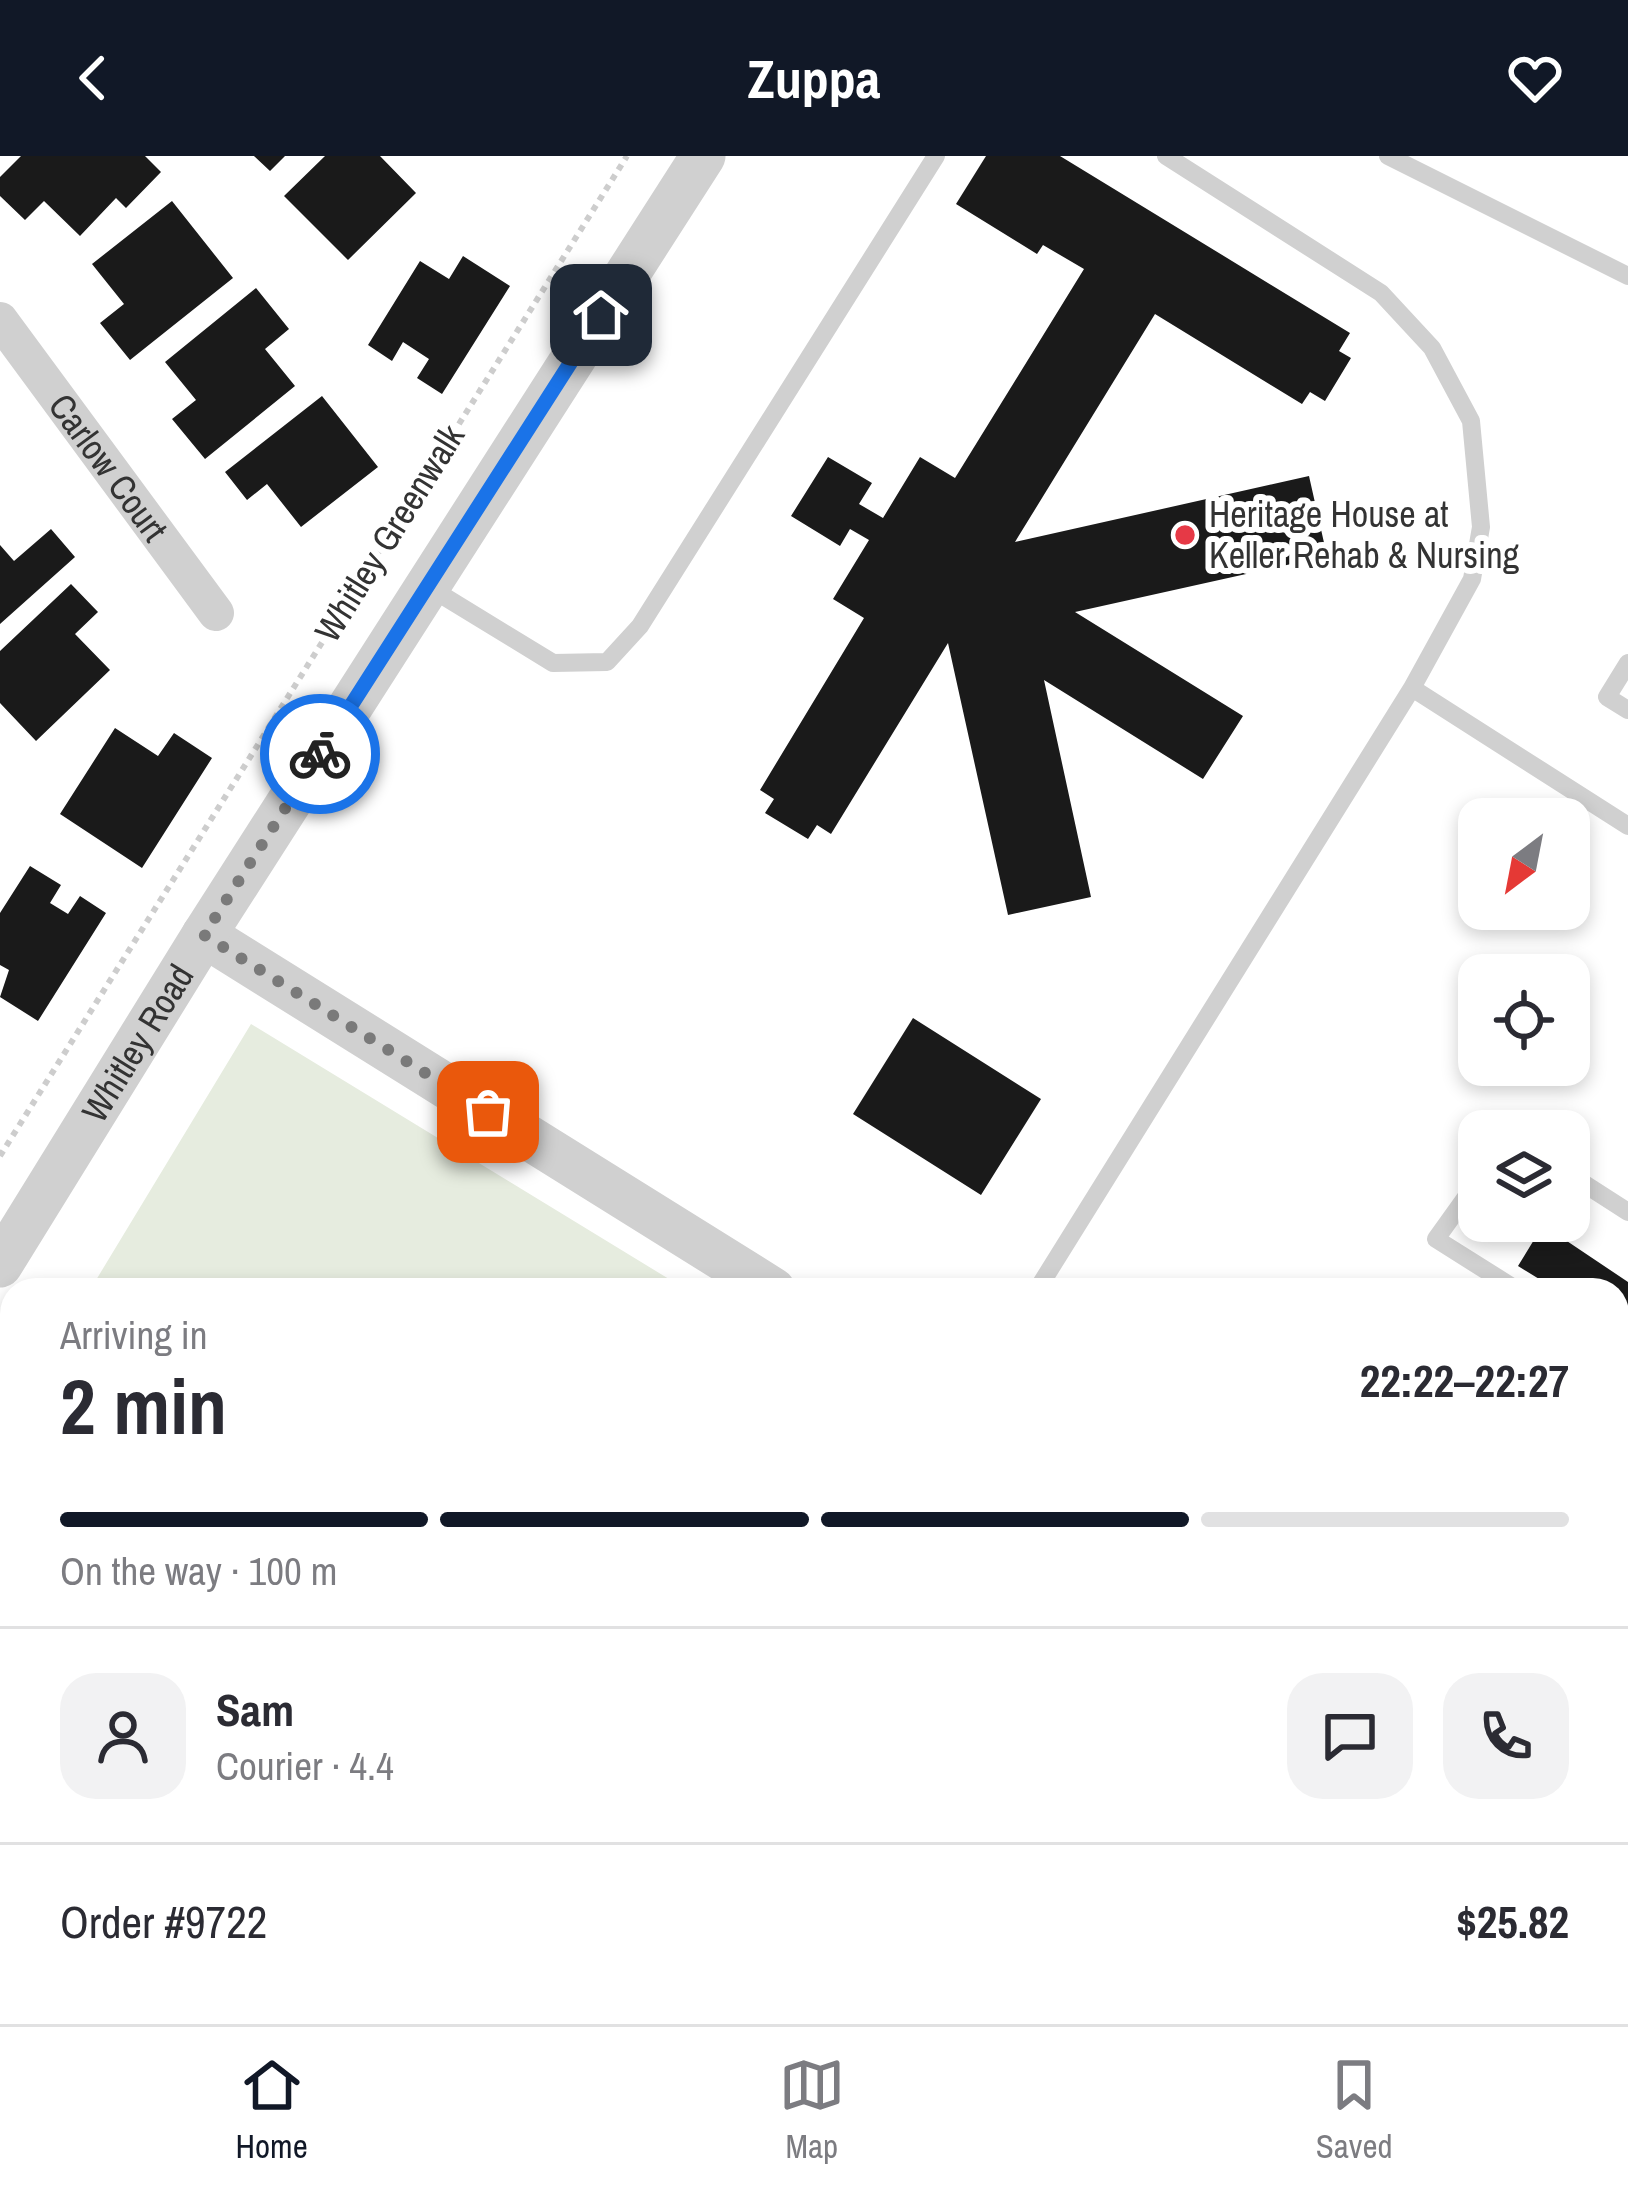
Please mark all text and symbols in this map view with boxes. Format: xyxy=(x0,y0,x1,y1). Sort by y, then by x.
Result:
text: Zuppa xyxy=(748,42,880,115)
icon: back xyxy=(60,45,126,111)
icon: heart xyxy=(1502,45,1568,111)
pin xyxy=(550,264,652,366)
icon: home xyxy=(568,282,634,348)
street label: Carlow Court xyxy=(38,384,179,551)
street label: Whitley Greenwalk xyxy=(303,415,475,651)
place label: Heritage House at Keller Rehab & Nursing xyxy=(1209,490,1520,579)
marker: Heritage House at Keller Rehab & Nursing xyxy=(1172,522,1198,548)
courier xyxy=(260,694,380,814)
icon: bike xyxy=(287,721,353,787)
north arrow xyxy=(1458,798,1590,930)
map controls xyxy=(1458,798,1590,1242)
button: locate xyxy=(1458,954,1590,1086)
street label: Whitley Road xyxy=(70,955,204,1131)
pin xyxy=(437,1061,539,1163)
icon: bag xyxy=(455,1079,521,1145)
button: layers xyxy=(1458,1110,1590,1242)
text: Arriving in xyxy=(60,1309,208,1361)
text: 22:22–22:27 xyxy=(1360,1350,1569,1411)
text: 2 min xyxy=(60,1353,227,1458)
text: On the way · 100 m xyxy=(60,1545,337,1597)
button: person xyxy=(60,1673,186,1799)
button: chat xyxy=(1287,1673,1413,1799)
button: phone xyxy=(1443,1673,1569,1799)
text: Sam xyxy=(216,1679,294,1740)
text: Courier · 4.4 xyxy=(216,1740,394,1792)
text: Order #9722 xyxy=(60,1891,267,1952)
text: $25.82 xyxy=(1456,1891,1569,1952)
tab: Home xyxy=(236,2052,308,2168)
tab: Map xyxy=(779,2052,845,2168)
tab: Saved xyxy=(1316,2052,1392,2168)

